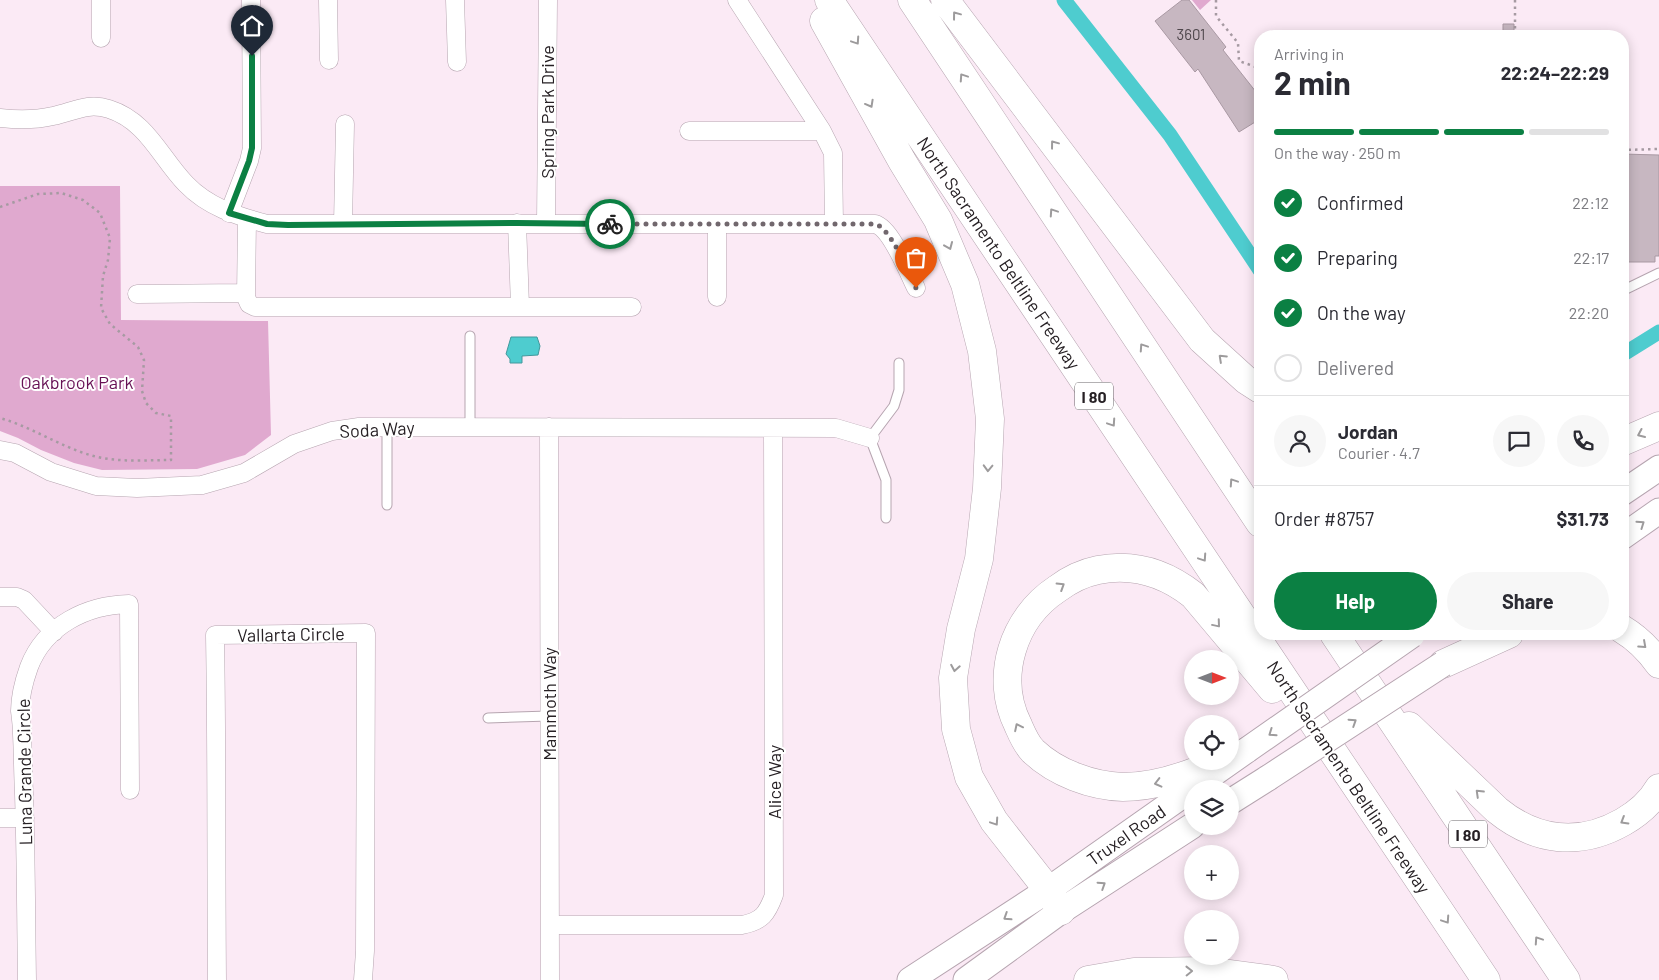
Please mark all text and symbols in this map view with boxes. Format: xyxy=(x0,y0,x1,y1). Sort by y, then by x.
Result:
pin xyxy=(231,5,273,56)
one-way arrow xyxy=(953,11,962,21)
icon: home xyxy=(238,12,266,40)
house number: 3601 xyxy=(1177,25,1205,43)
one-way arrow xyxy=(850,35,860,44)
text: Arriving in xyxy=(1274,44,1344,63)
street label: Spring Park Drive xyxy=(536,45,558,179)
text: 22:24–22:29 xyxy=(1501,61,1609,84)
text: 2 min xyxy=(1274,63,1351,101)
one-way arrow xyxy=(960,73,969,82)
one-way arrow xyxy=(864,99,874,108)
street label: North Sacramento Beltline Freeway xyxy=(913,133,1085,373)
one-way arrow xyxy=(1051,140,1060,150)
text: On the way · 250 m xyxy=(1274,143,1401,162)
icon: check xyxy=(1274,189,1302,217)
text: Confirmed xyxy=(1317,191,1404,214)
text: 22:12 xyxy=(1572,193,1609,212)
courier xyxy=(585,199,635,249)
one-way arrow xyxy=(1050,208,1059,218)
icon: bike xyxy=(596,210,624,238)
pin xyxy=(895,237,937,288)
one-way arrow xyxy=(942,241,953,250)
icon: bag xyxy=(902,244,930,272)
icon: check xyxy=(1274,244,1302,272)
text: Preparing xyxy=(1317,246,1398,269)
text: 22:17 xyxy=(1573,248,1609,267)
icon: check xyxy=(1274,299,1302,327)
text: On the way xyxy=(1317,301,1406,324)
text: 22:20 xyxy=(1569,303,1609,322)
one-way arrow xyxy=(1140,343,1149,353)
one-way arrow xyxy=(1219,355,1228,364)
text: Delivered xyxy=(1317,356,1394,379)
park label: Oakbrook Park xyxy=(20,371,134,393)
road number: I 80 xyxy=(1075,382,1113,410)
button: person xyxy=(1274,415,1326,467)
button: chat xyxy=(1493,415,1545,467)
button: phone xyxy=(1557,415,1609,467)
street label: Soda Way xyxy=(339,416,415,442)
one-way arrow xyxy=(1106,417,1115,427)
text: Jordan xyxy=(1338,420,1398,443)
one-way arrow xyxy=(1637,427,1646,438)
text: Courier · 4.7 xyxy=(1338,443,1420,462)
one-way arrow xyxy=(982,464,993,472)
one-way arrow xyxy=(1230,479,1239,488)
text: Order #8757 xyxy=(1274,507,1374,530)
text: $31.73 xyxy=(1556,507,1609,530)
one-way arrow xyxy=(1635,521,1645,530)
one-way arrow xyxy=(1196,553,1206,562)
button: Help xyxy=(1274,572,1437,630)
button: Share xyxy=(1447,572,1609,630)
one-way arrow xyxy=(1056,583,1065,592)
one-way arrow xyxy=(1212,618,1221,627)
street label: Vallarta Circle xyxy=(237,622,345,646)
one-way arrow xyxy=(1637,639,1646,648)
street label: Mammoth Way xyxy=(538,647,560,761)
north arrow xyxy=(1184,650,1239,705)
map controls xyxy=(1184,650,1239,965)
street label: North Sacramento Beltline Freeway xyxy=(1263,657,1435,897)
one-way arrow xyxy=(950,664,960,673)
street label: Luna Grande Circle xyxy=(12,698,36,846)
button: locate xyxy=(1184,715,1239,770)
one-way arrow xyxy=(1347,719,1356,729)
one-way arrow xyxy=(1014,723,1025,732)
one-way arrow xyxy=(1268,727,1277,736)
street label: Alice Way xyxy=(763,745,785,819)
one-way arrow xyxy=(1155,777,1163,787)
button: layers xyxy=(1184,780,1239,835)
one-way arrow xyxy=(1475,790,1484,799)
street label: Truxel Road xyxy=(1082,800,1170,870)
one-way arrow xyxy=(1621,815,1630,825)
one-way arrow xyxy=(989,816,998,825)
road number: I 80 xyxy=(1449,821,1487,848)
button: + xyxy=(1184,845,1239,900)
one-way arrow xyxy=(1096,881,1105,891)
button: − xyxy=(1184,910,1239,965)
one-way arrow xyxy=(1003,911,1012,920)
one-way arrow xyxy=(1440,914,1449,924)
one-way arrow xyxy=(1535,936,1545,945)
one-way arrow xyxy=(1186,966,1193,976)

